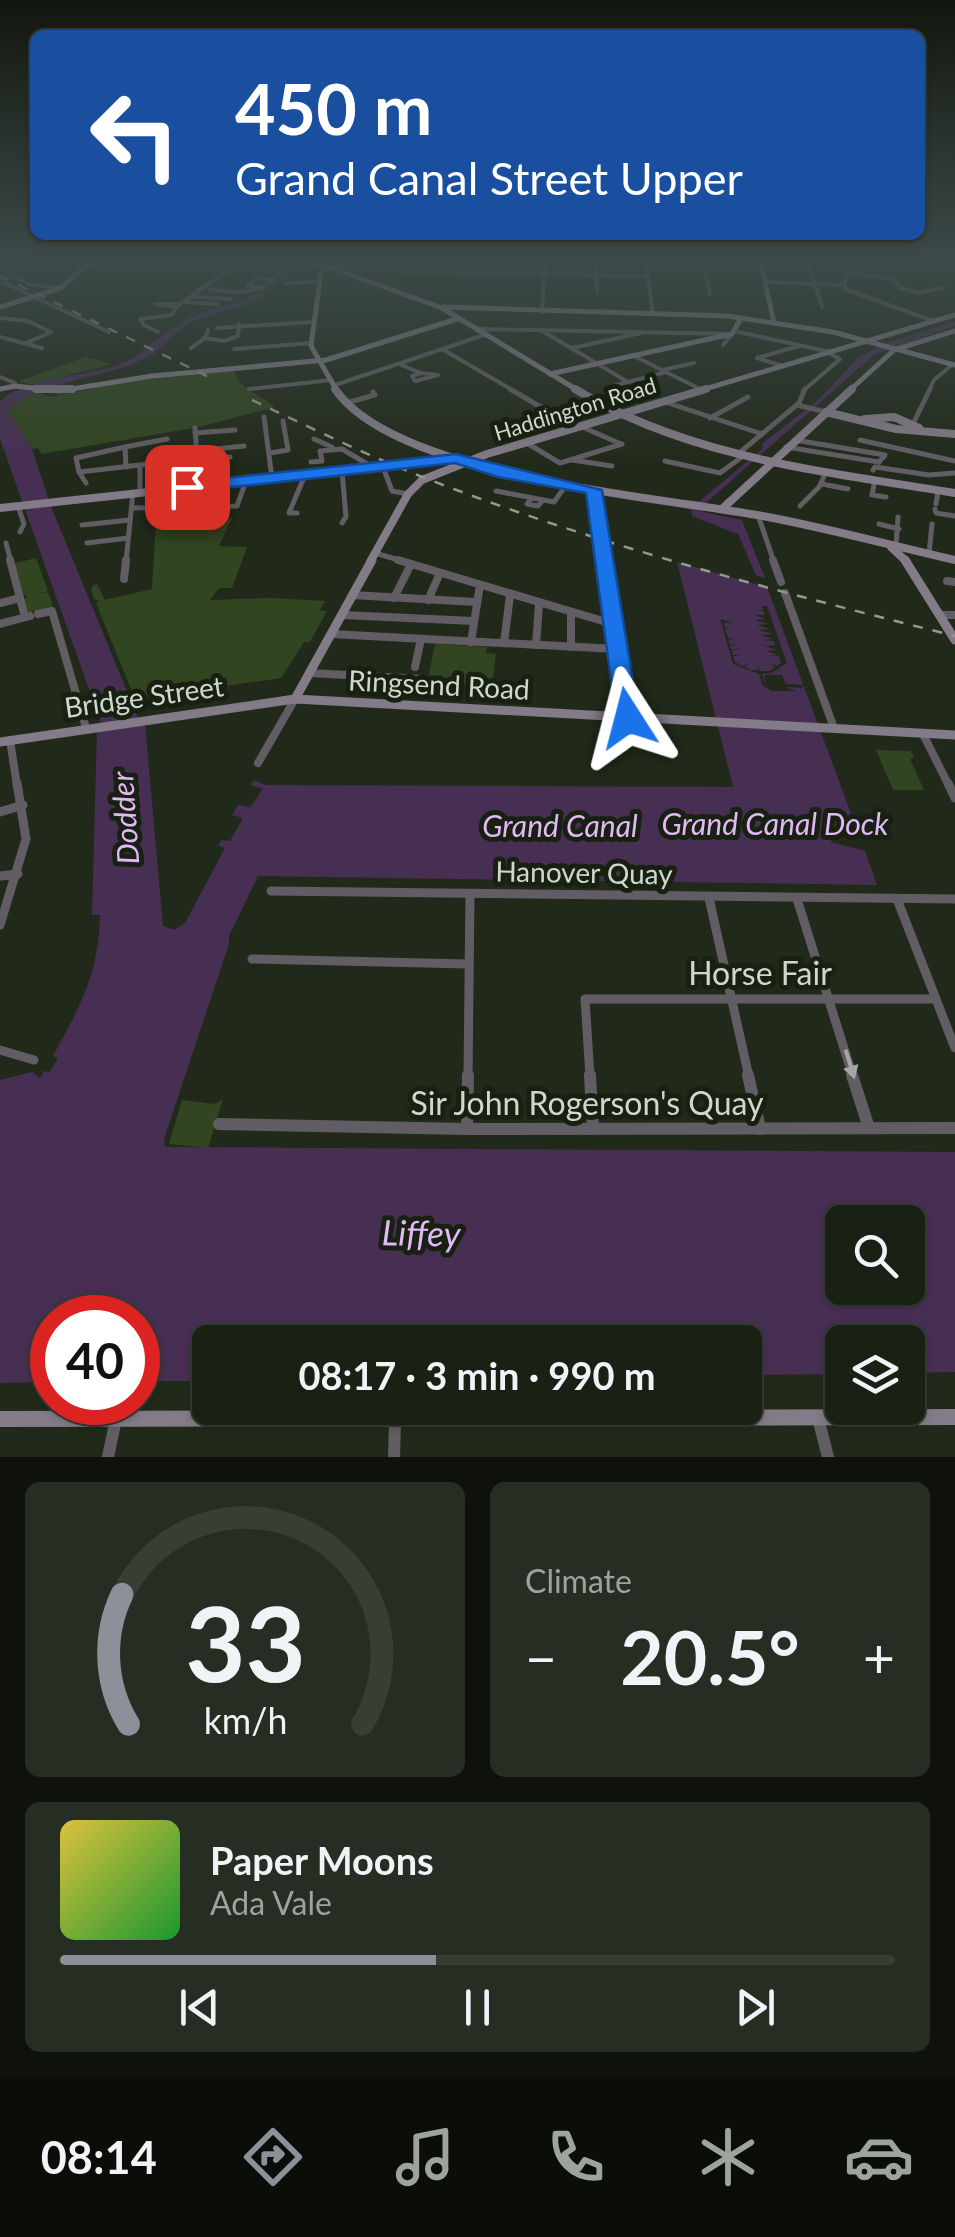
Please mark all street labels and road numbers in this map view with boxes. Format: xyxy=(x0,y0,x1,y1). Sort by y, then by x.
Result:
street label: Haddington Road xyxy=(491,371,659,446)
street label: Ringsend Road xyxy=(347,662,531,706)
street label: Bridge Street xyxy=(62,668,226,724)
street label: Hanover Quay xyxy=(495,853,674,891)
street label: Horse Fair xyxy=(688,953,832,992)
street label: Sir John Rogerson's Quay xyxy=(410,1083,764,1122)

